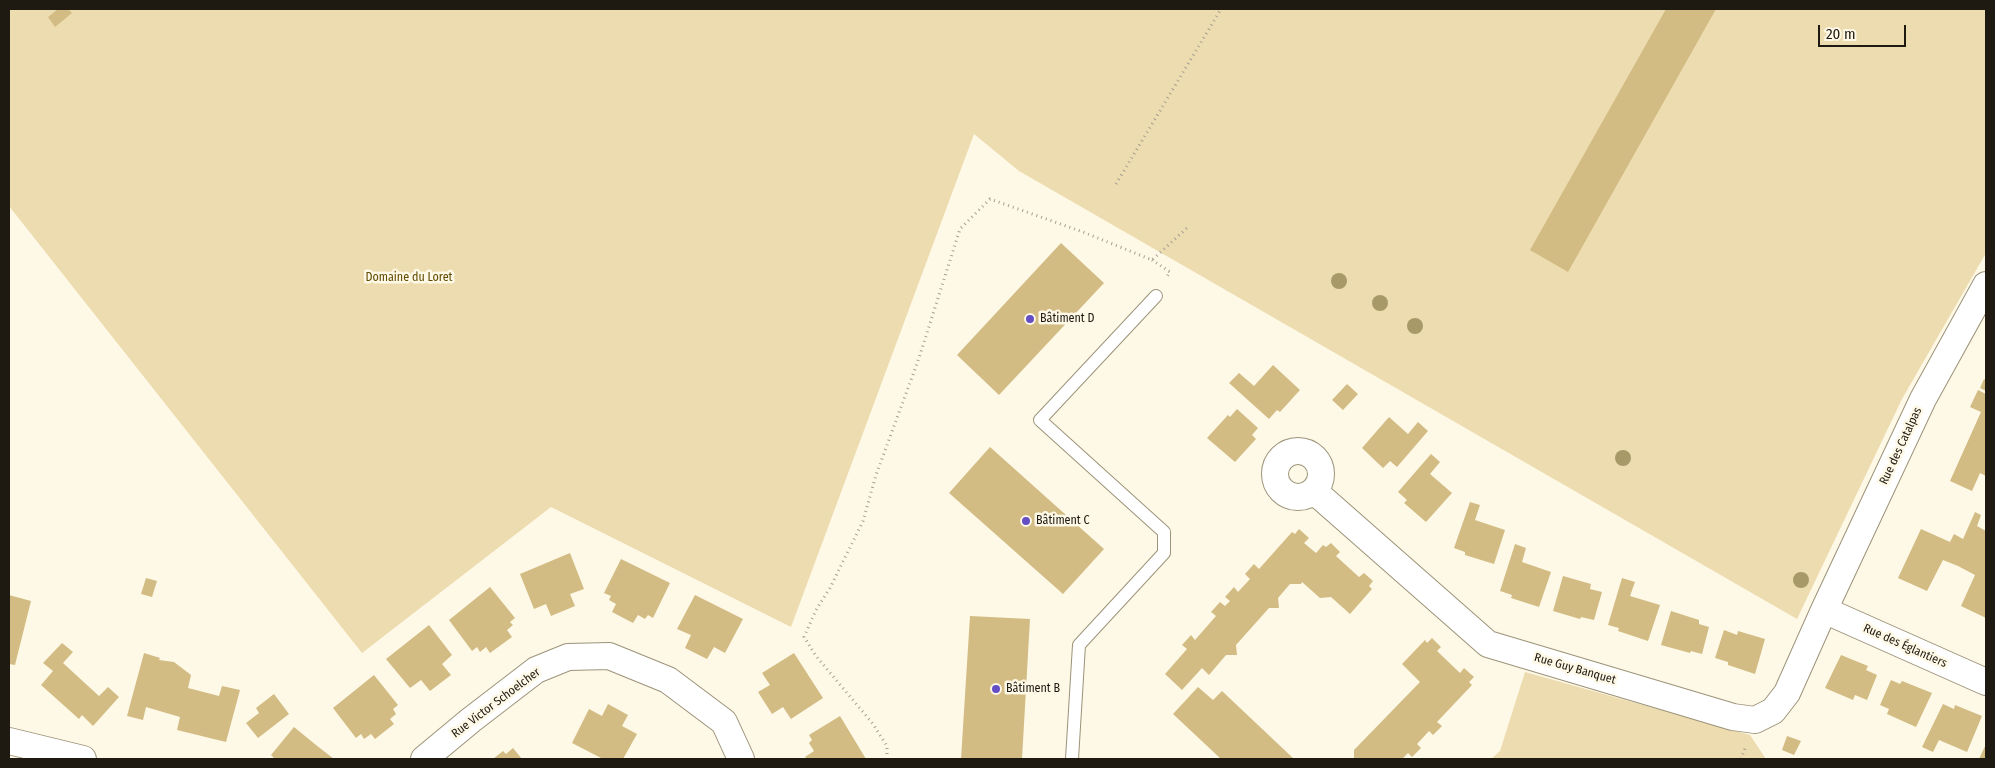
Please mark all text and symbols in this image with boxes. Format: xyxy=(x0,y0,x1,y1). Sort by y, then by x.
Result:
scale bar xyxy=(1820,15,1908,47)
text: 20 m xyxy=(1826,25,1856,43)
park label: Domaine du Loret xyxy=(365,271,453,285)
place label: Bâtiment D xyxy=(1040,312,1095,326)
marker: Bâtiment D xyxy=(1024,313,1036,325)
street label: Rue des Catalpas xyxy=(1877,405,1925,487)
place label: Bâtiment C xyxy=(1036,514,1090,528)
marker: Bâtiment C xyxy=(1020,515,1032,527)
street label: Rue des Églantiers xyxy=(1861,621,1949,671)
street label: Rue Guy Banquet xyxy=(1533,650,1617,688)
street label: Rue Victor Schoelcher xyxy=(449,665,543,741)
place label: Bâtiment B xyxy=(1006,682,1060,696)
marker: Bâtiment B xyxy=(990,683,1002,695)

